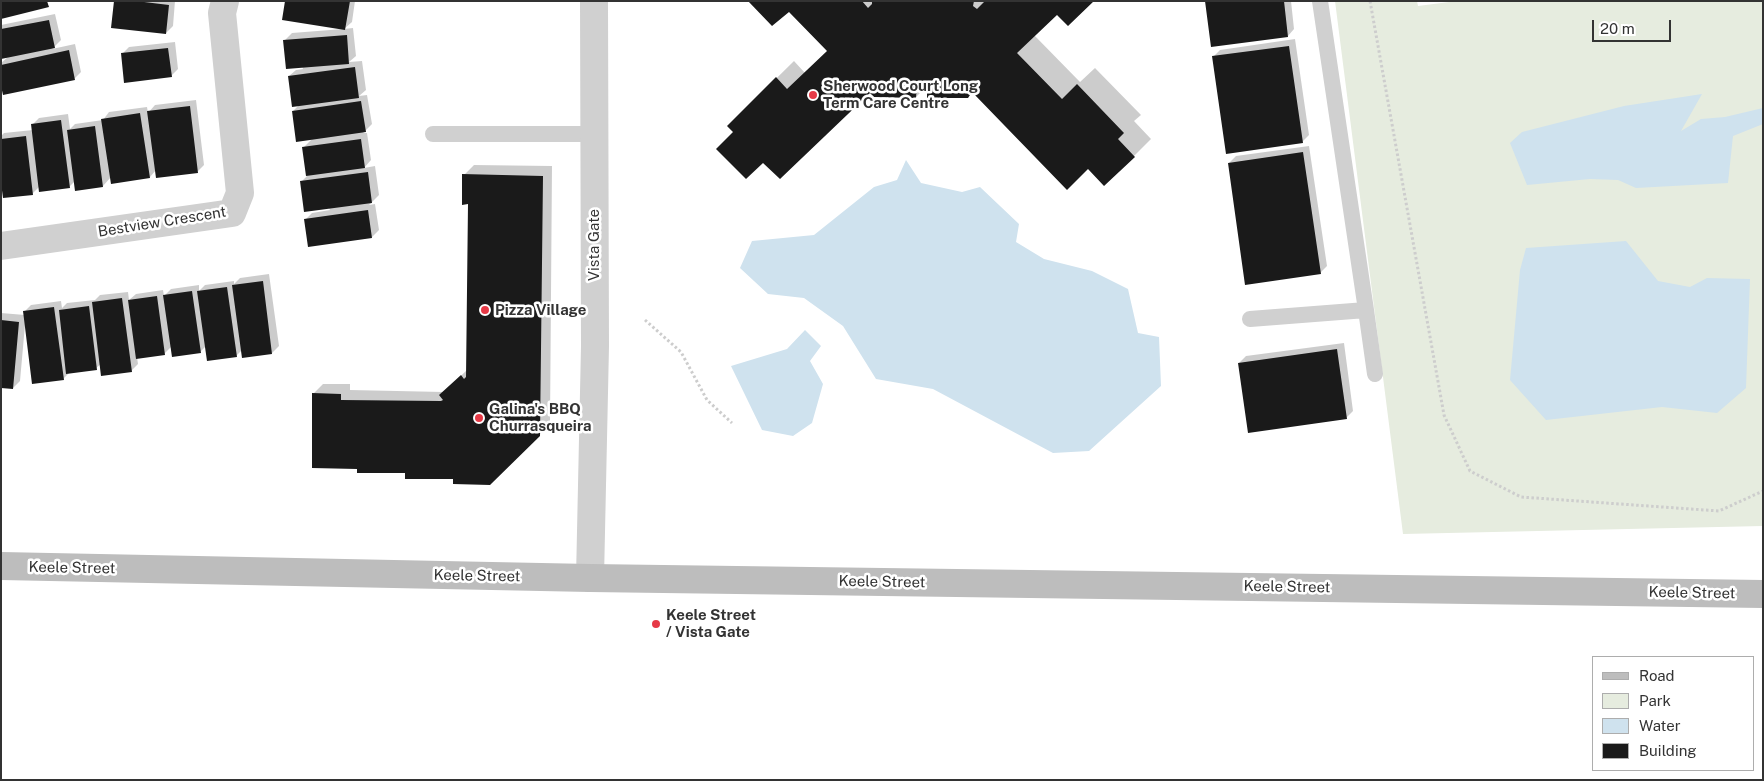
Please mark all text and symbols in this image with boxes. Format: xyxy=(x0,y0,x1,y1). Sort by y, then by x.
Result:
scale bar xyxy=(1594,10,1673,42)
text: 20 m xyxy=(1600,20,1635,37)
place label: Sherwood Court Long Term Care Centre xyxy=(823,77,978,112)
marker: Sherwood Court Long Term Care Centre xyxy=(807,89,819,101)
street label: Bestview Crescent xyxy=(97,203,227,241)
street label: Vista Gate xyxy=(585,209,603,281)
place label: Pizza Village xyxy=(495,301,587,319)
marker: Pizza Village xyxy=(479,304,491,316)
place label: Galina's BBQ Churrasqueira xyxy=(489,400,591,435)
marker: Galina's BBQ Churrasqueira xyxy=(473,412,485,424)
street label: Keele Street xyxy=(28,558,116,578)
street label: Keele Street xyxy=(433,566,521,586)
street label: Keele Street xyxy=(838,572,926,592)
street label: Keele Street xyxy=(1243,577,1331,597)
street label: Keele Street xyxy=(1648,583,1736,603)
place label: Keele Street / Vista Gate xyxy=(666,606,756,641)
marker: Keele Street / Vista Gate xyxy=(650,618,662,630)
legend xyxy=(1592,656,1754,771)
text: Road xyxy=(1639,667,1675,684)
text: Park xyxy=(1639,692,1671,709)
text: Water xyxy=(1639,717,1681,734)
text: Building xyxy=(1639,742,1697,759)

